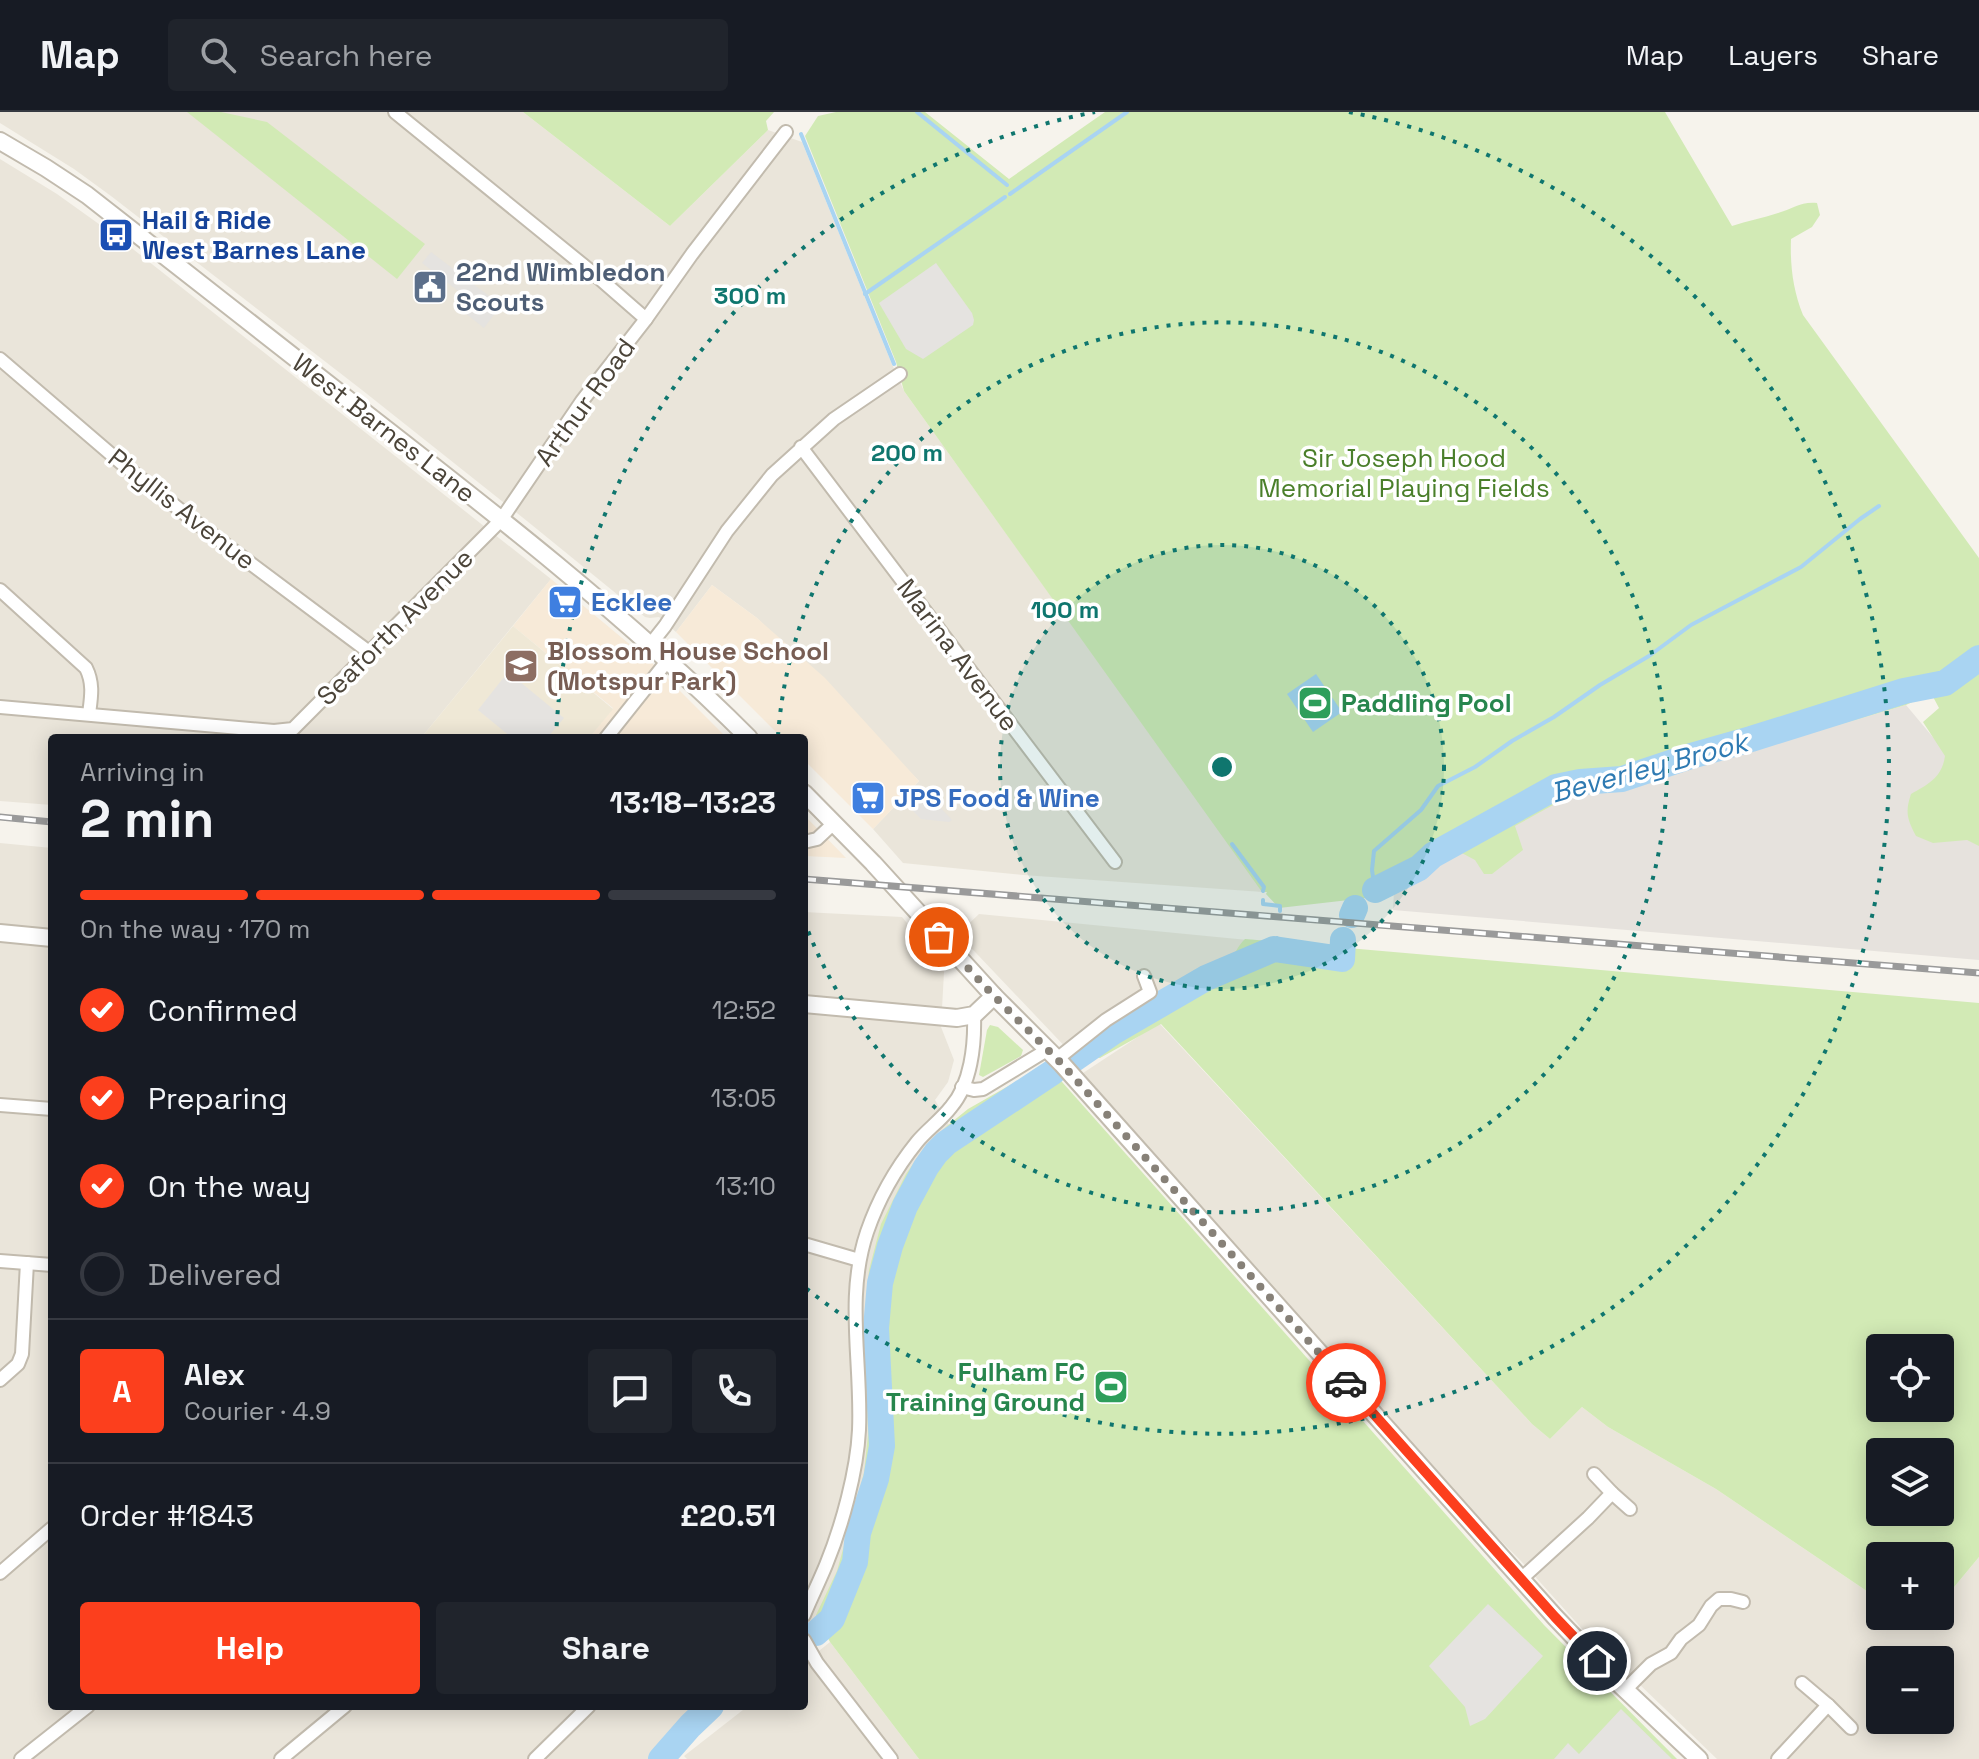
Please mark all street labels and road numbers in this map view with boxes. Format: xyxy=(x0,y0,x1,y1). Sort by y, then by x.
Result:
street label: Arthur Road xyxy=(527,331,643,473)
street label: West Barnes Lane xyxy=(285,346,483,510)
street label: Phyllis Avenue xyxy=(101,441,263,577)
street label: Seaforth Avenue xyxy=(309,541,481,713)
street label: Marina Avenue xyxy=(889,572,1027,738)

